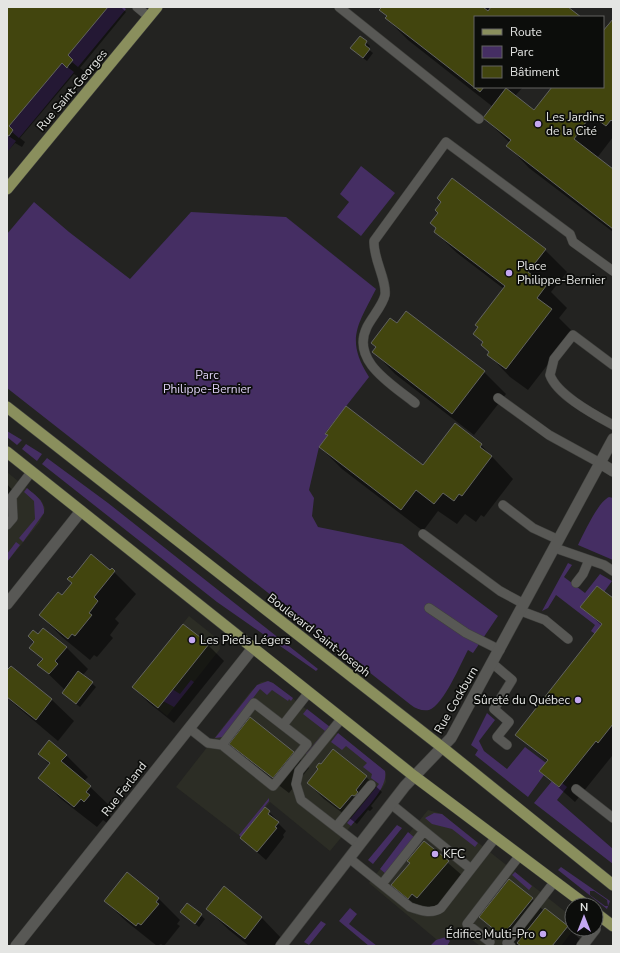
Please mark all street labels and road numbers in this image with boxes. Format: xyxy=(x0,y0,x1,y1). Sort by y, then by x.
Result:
street label: Rue Saint-Georges xyxy=(33,46,111,134)
street label: Boulevard Saint-Joseph xyxy=(264,590,374,680)
street label: Rue Cockburn xyxy=(430,664,482,736)
street label: Rue Ferland xyxy=(98,758,150,820)

